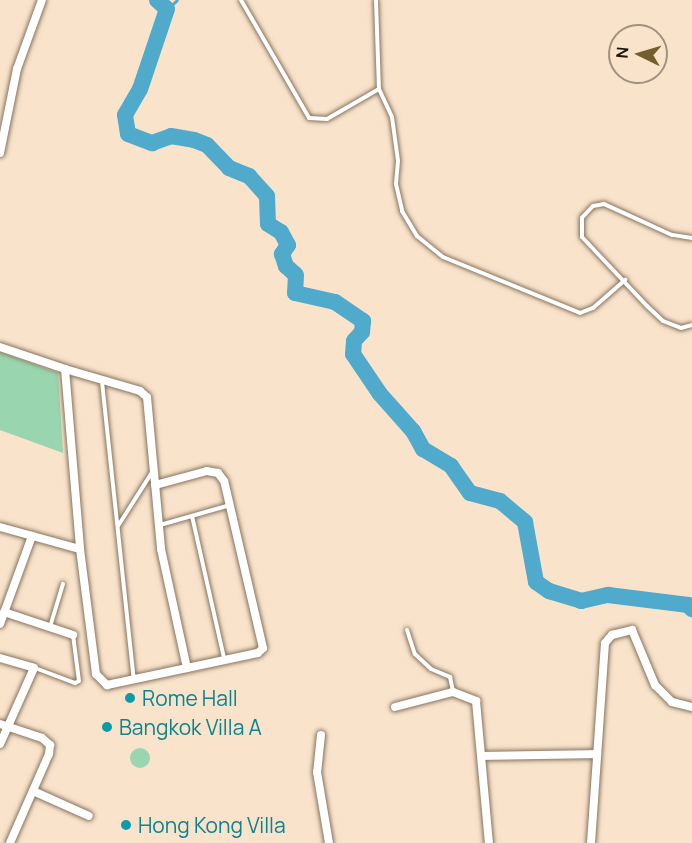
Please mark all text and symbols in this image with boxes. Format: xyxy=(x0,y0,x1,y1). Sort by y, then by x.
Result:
north arrow xyxy=(608,24,668,84)
text: N xyxy=(611,46,634,59)
place label: Rome Hall xyxy=(142,685,238,711)
marker: Rome Hall xyxy=(123,691,137,705)
place label: Bangkok Villa A xyxy=(119,714,262,740)
marker: Bangkok Villa A xyxy=(100,720,114,734)
place label: Hong Kong Villa xyxy=(138,812,286,838)
marker: Hong Kong Villa xyxy=(119,818,133,832)

